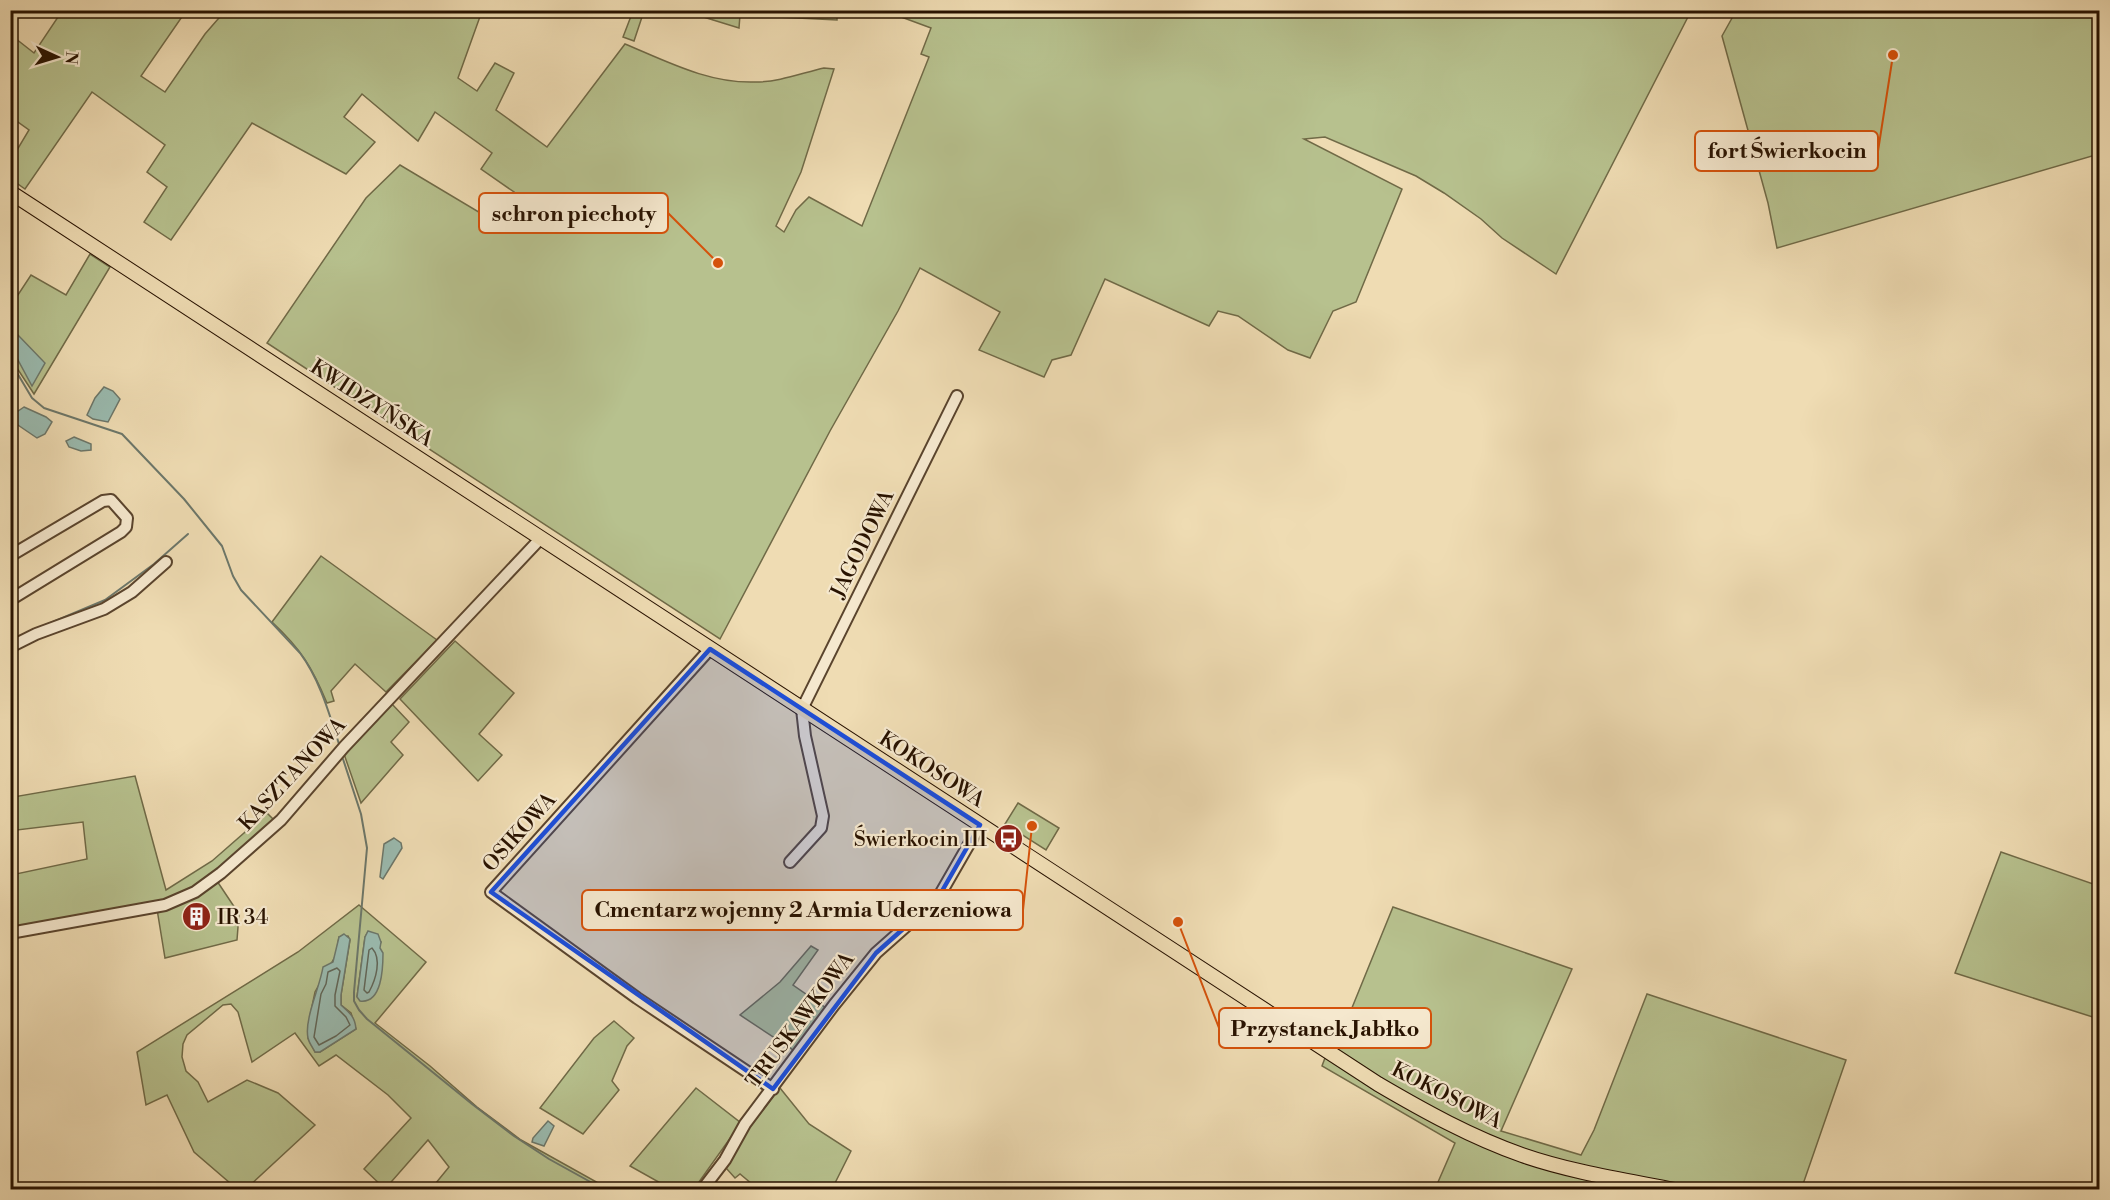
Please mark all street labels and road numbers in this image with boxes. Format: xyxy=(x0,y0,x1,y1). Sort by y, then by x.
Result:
street label: KWIDZYŃSKA xyxy=(305,352,440,454)
street label: JAGODOWA xyxy=(825,485,901,604)
street label: KASZTANOWA xyxy=(234,712,352,837)
street label: KOKOSOWA xyxy=(874,726,990,814)
street label: OSIKOWA xyxy=(477,787,563,878)
street label: TRUSKAWKOWA xyxy=(741,947,861,1094)
street label: KOKOSOWA xyxy=(1387,1057,1507,1135)

